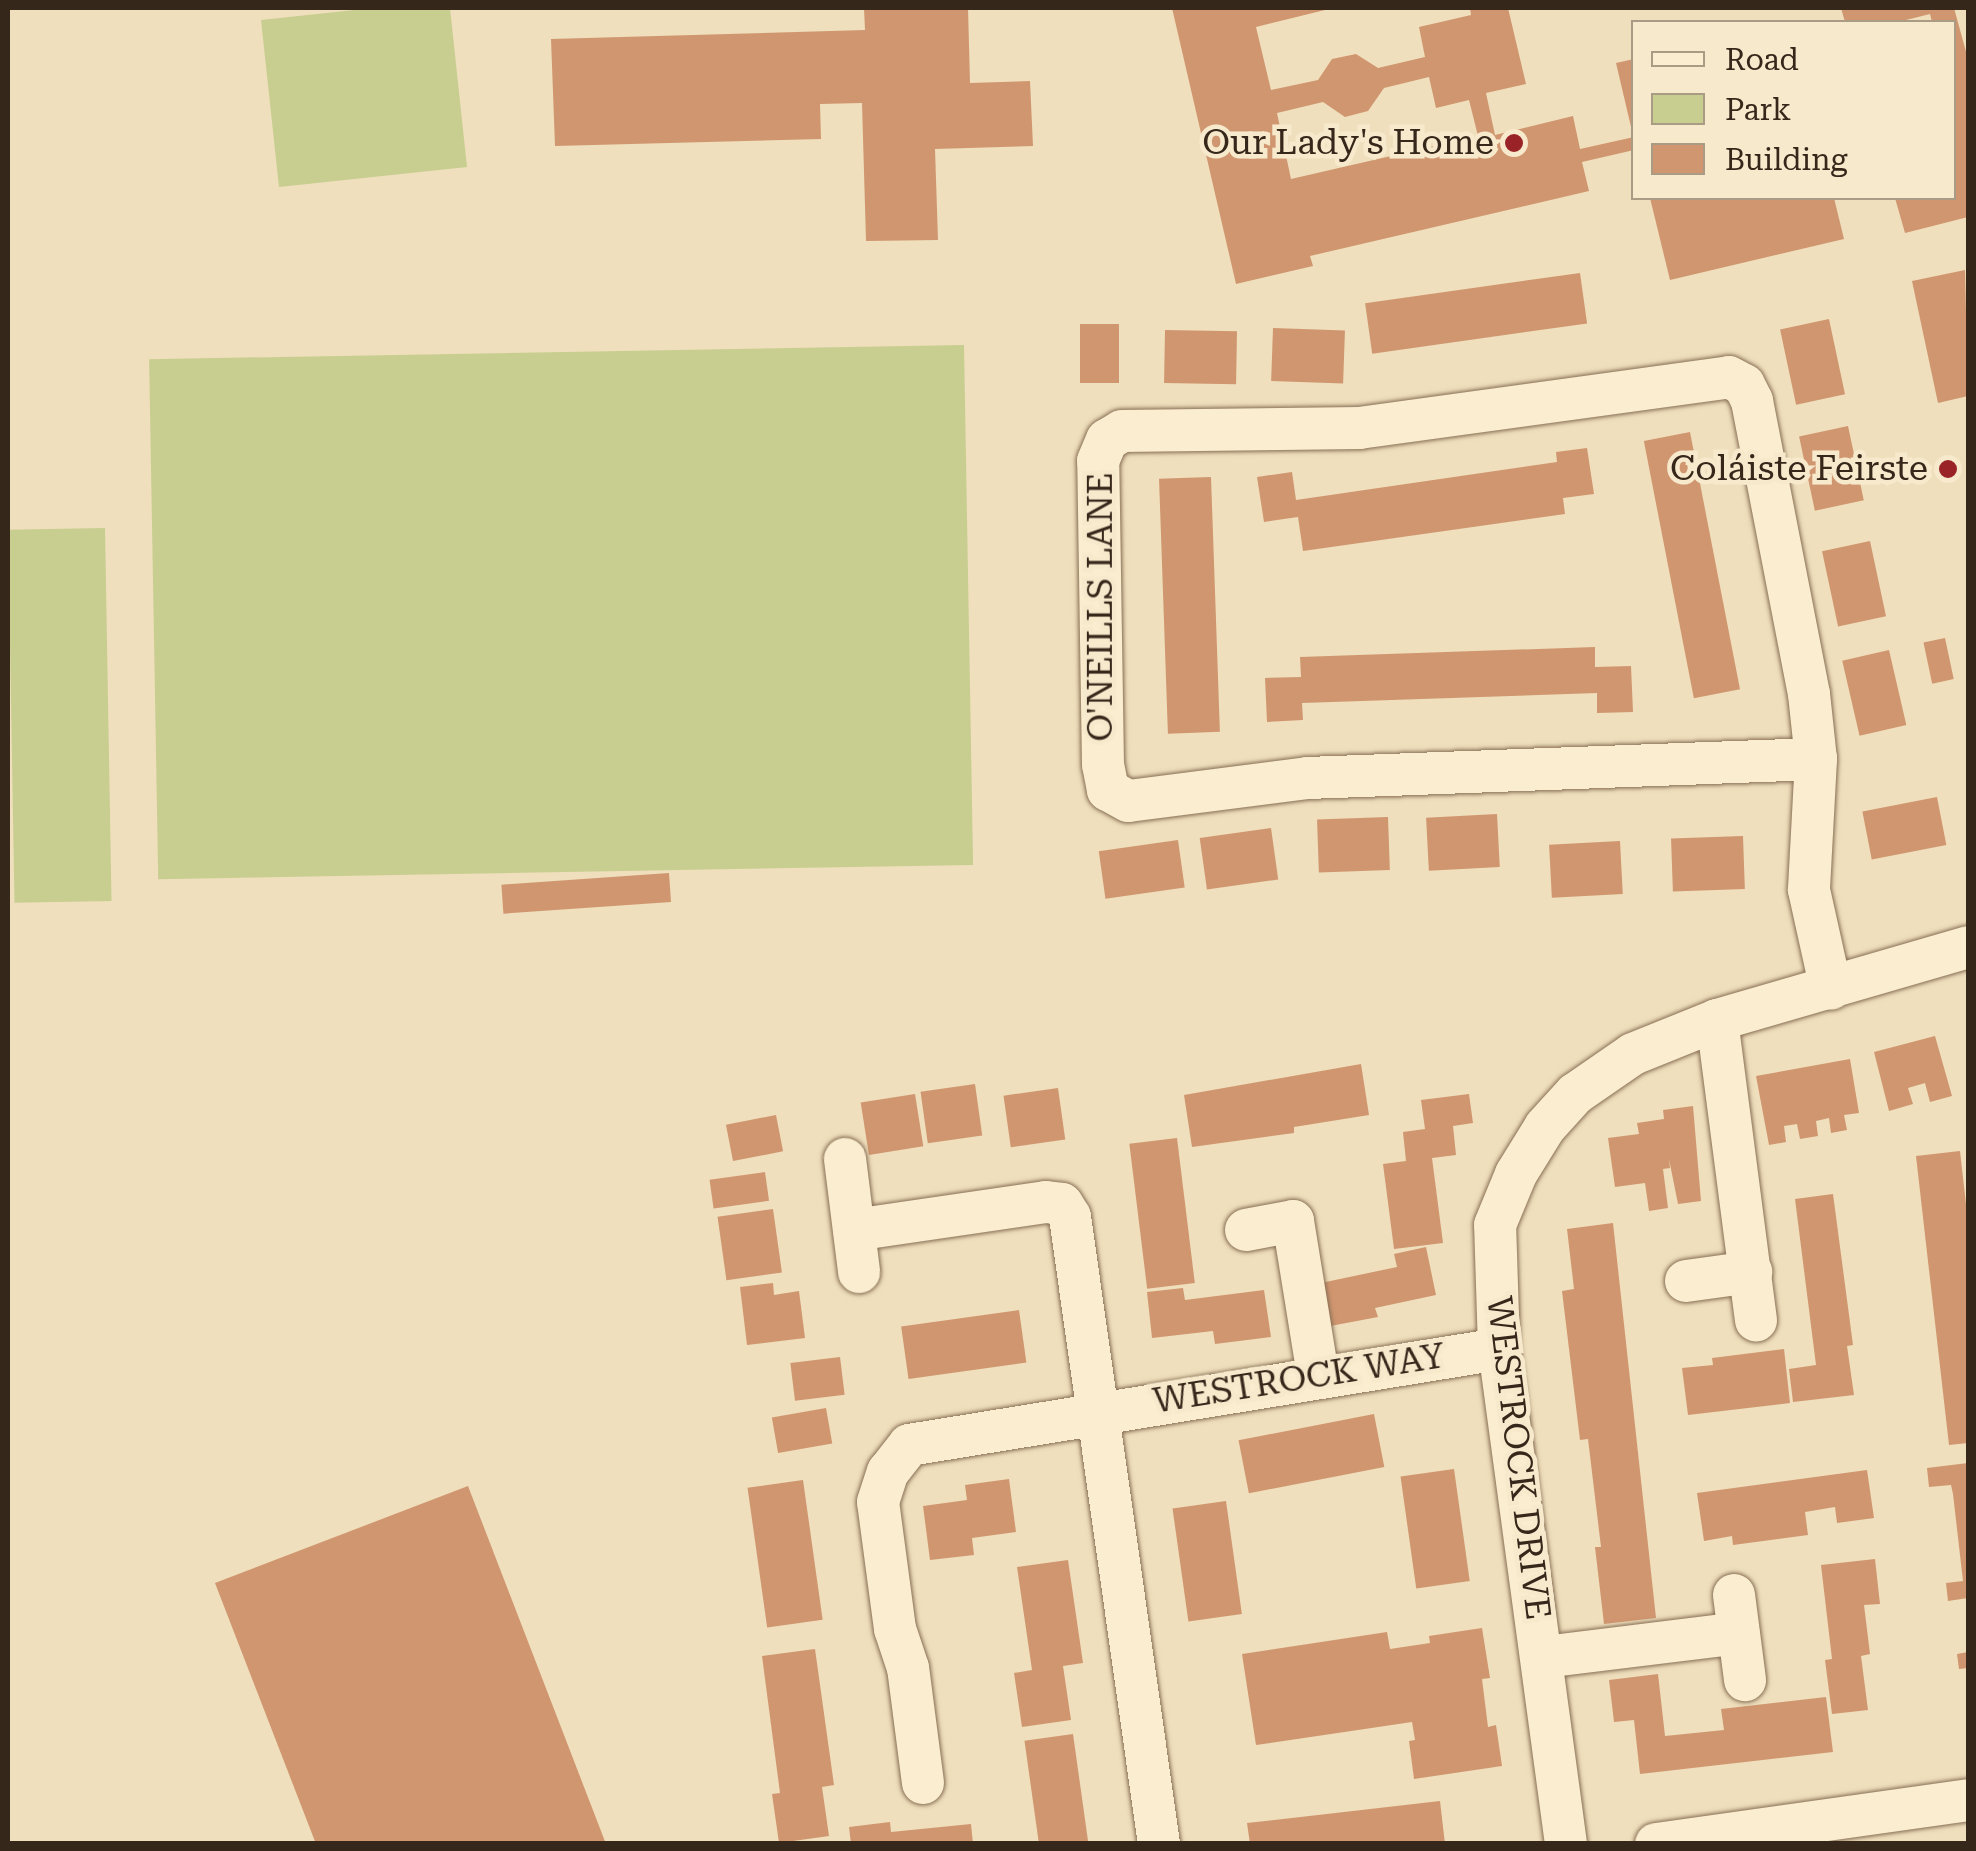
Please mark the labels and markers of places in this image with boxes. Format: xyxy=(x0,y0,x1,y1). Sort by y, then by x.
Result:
place label: Our Lady's Home xyxy=(1202,122,1494,164)
marker: Our Lady's Home xyxy=(1503,132,1525,154)
place label: Coláiste Feirste xyxy=(1670,448,1928,490)
marker: Coláiste Feirste xyxy=(1937,458,1959,480)

